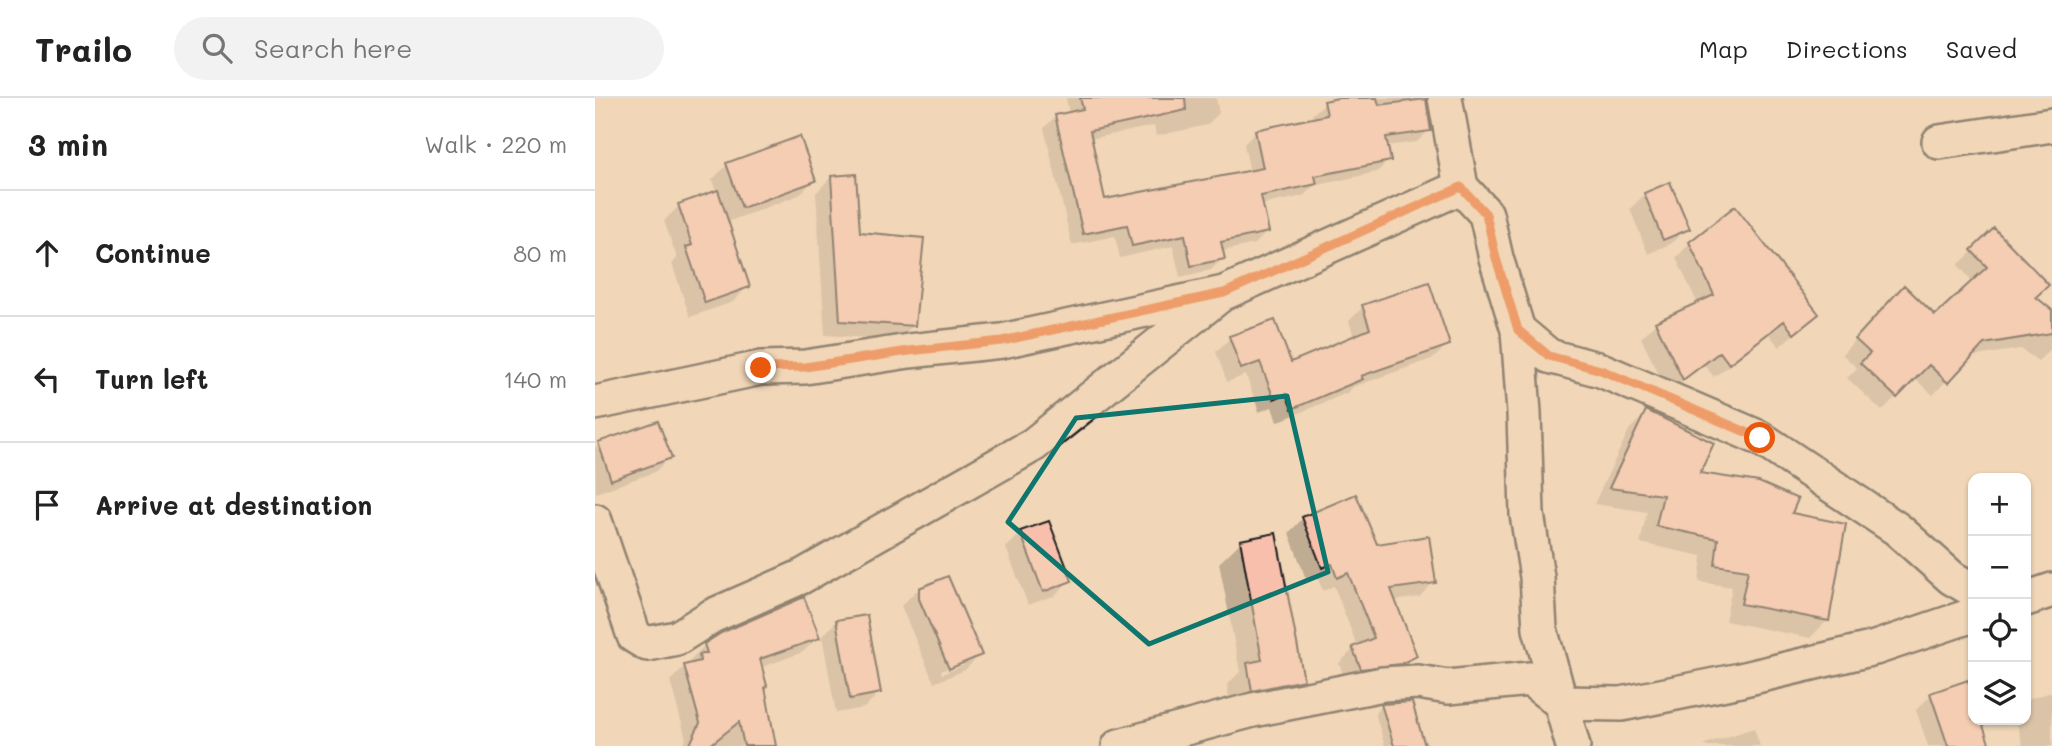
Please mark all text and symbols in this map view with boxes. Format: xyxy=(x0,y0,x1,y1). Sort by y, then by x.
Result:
search box xyxy=(174,17,664,80)
text: Trailo xyxy=(35,27,132,70)
icon: search xyxy=(198,29,236,67)
text: Search here xyxy=(254,31,412,65)
text: Map xyxy=(1699,33,1748,64)
text: Directions xyxy=(1786,33,1908,64)
text: Saved xyxy=(1946,33,2017,64)
text: 3 min xyxy=(28,124,108,164)
text: Walk · 220 m xyxy=(424,129,567,159)
icon: ahead xyxy=(28,234,66,272)
text: Continue xyxy=(95,236,211,270)
text: 80 m xyxy=(513,238,567,268)
route end xyxy=(745,352,776,383)
icon: left xyxy=(28,360,66,398)
text: Turn left xyxy=(95,362,208,396)
text: 140 m xyxy=(503,364,567,394)
route start xyxy=(1744,422,1775,453)
map controls xyxy=(1968,473,2031,725)
button: + xyxy=(1968,473,2031,536)
icon: arrive xyxy=(28,486,66,524)
text: Arrive at destination xyxy=(95,488,372,522)
button: − xyxy=(1968,536,2031,599)
button: locate xyxy=(1968,599,2031,662)
button: layers xyxy=(1968,662,2031,725)

